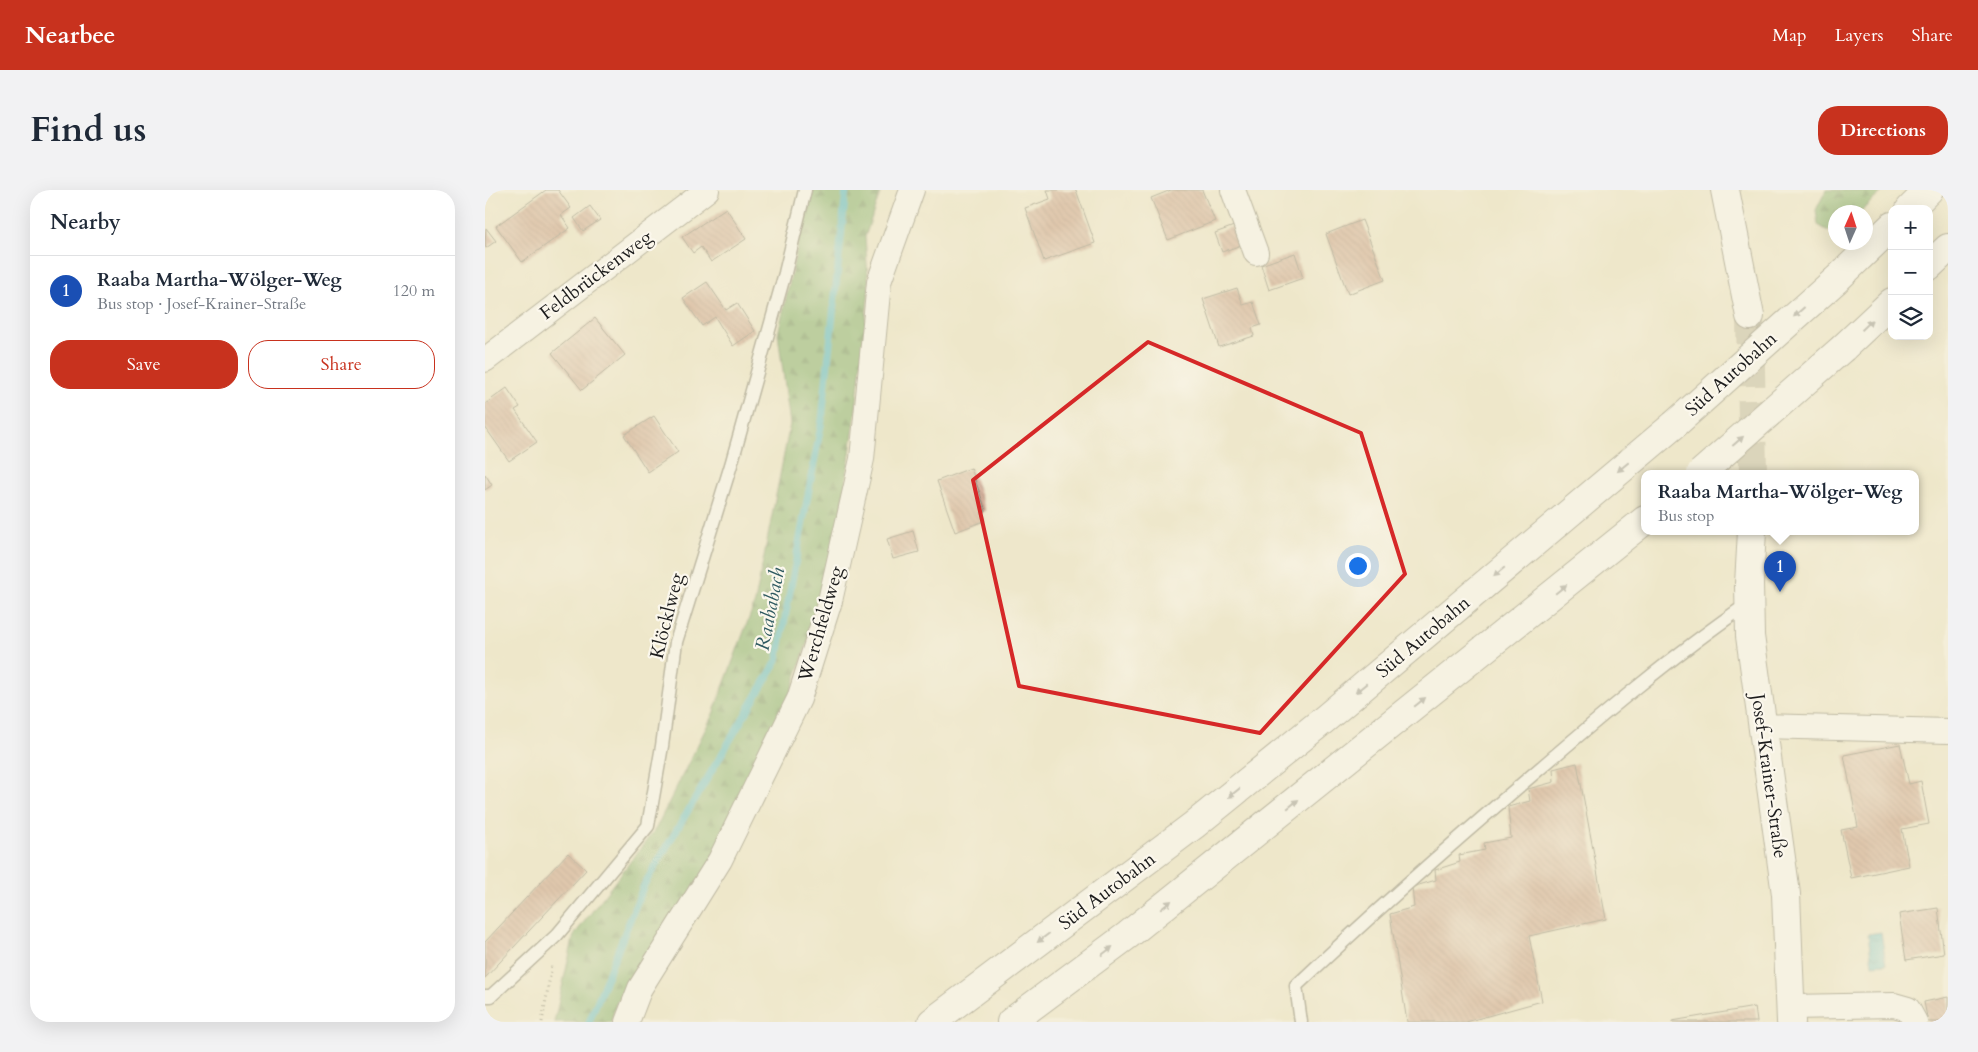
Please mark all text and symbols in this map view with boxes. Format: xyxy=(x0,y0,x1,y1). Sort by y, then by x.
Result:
text: Nearbee xyxy=(25,19,115,52)
text: Map xyxy=(1772,23,1807,48)
text: Layers xyxy=(1835,23,1884,48)
text: Share xyxy=(1912,23,1953,48)
text: Find us xyxy=(30,106,146,154)
button: Directions xyxy=(1818,106,1948,155)
north arrow xyxy=(1828,205,1873,250)
map controls xyxy=(1888,205,1933,340)
button: + xyxy=(1888,205,1933,250)
text: Nearby xyxy=(50,208,121,237)
street label: Feldbrückenweg xyxy=(534,224,658,326)
button: − xyxy=(1888,250,1933,295)
text: Raaba Martha-Wölger-Weg xyxy=(97,267,342,293)
text: 1 xyxy=(62,280,70,302)
text: 120 m xyxy=(393,280,435,302)
text: Bus stop · Josef-Krainer-Straße xyxy=(97,293,306,315)
button: layers xyxy=(1888,295,1933,340)
one-way arrow xyxy=(1793,307,1806,318)
one-way arrow xyxy=(1861,319,1873,331)
street label: Süd Autobahn xyxy=(1680,326,1783,422)
button: Save xyxy=(50,340,238,389)
button: Share xyxy=(248,340,435,389)
one-way arrow xyxy=(1731,435,1743,447)
one-way arrow xyxy=(1617,462,1630,473)
popup xyxy=(1641,470,1919,535)
text: Raaba Martha-Wölger-Weg xyxy=(1658,479,1902,505)
text: Bus stop xyxy=(1658,505,1715,527)
pin: 1 xyxy=(1764,551,1796,592)
your location xyxy=(1345,553,1371,579)
street label: Werchfeldweg xyxy=(792,563,850,686)
water label: Raababach xyxy=(749,565,791,653)
one-way arrow xyxy=(1493,567,1506,578)
street label: Klöcklweg xyxy=(644,570,690,662)
one-way arrow xyxy=(1554,584,1567,595)
street label: Süd Autobahn xyxy=(1371,590,1476,684)
one-way arrow xyxy=(1355,683,1368,694)
street label: Josef-Krainer-Straße xyxy=(1744,689,1793,860)
one-way arrow xyxy=(1413,697,1426,708)
one-way arrow xyxy=(1227,788,1240,799)
one-way arrow xyxy=(1286,798,1299,809)
street label: Süd Autobahn xyxy=(1053,846,1161,936)
one-way arrow xyxy=(1159,899,1172,910)
one-way arrow xyxy=(1037,933,1050,944)
one-way arrow xyxy=(1100,946,1114,956)

